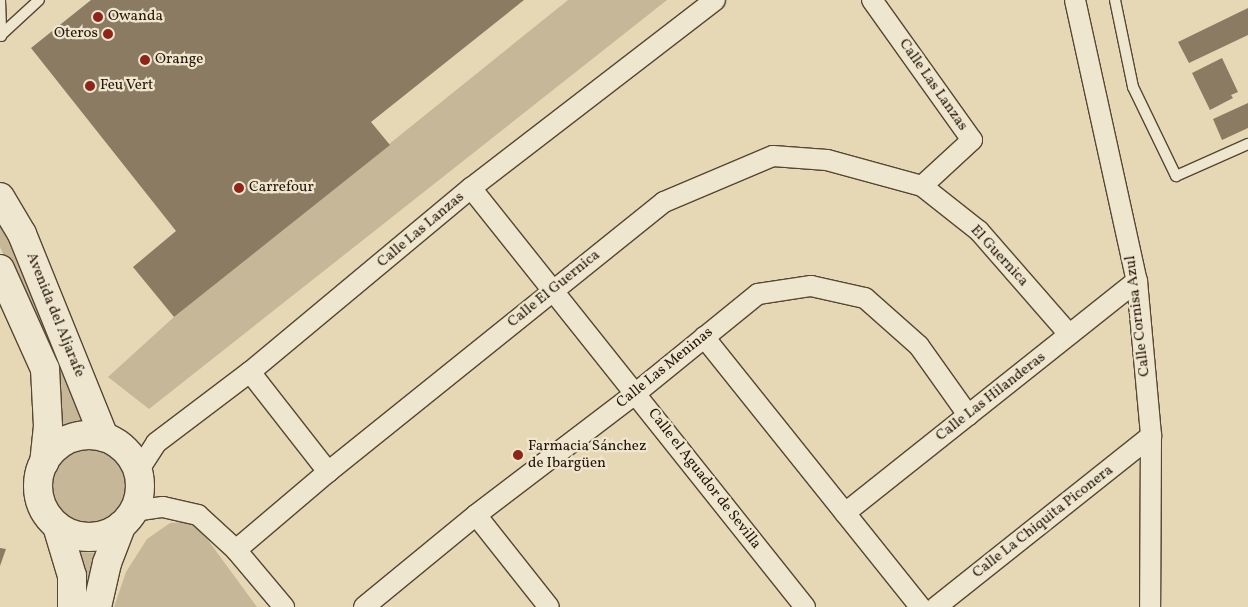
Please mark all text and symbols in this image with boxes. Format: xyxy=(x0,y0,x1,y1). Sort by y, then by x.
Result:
place label: Owanda xyxy=(108,8,163,26)
marker: Owanda xyxy=(92,11,104,23)
place label: Oteros xyxy=(54,25,98,43)
marker: Oteros xyxy=(102,28,114,40)
street label: Calle Las Lanzas xyxy=(895,36,971,134)
place label: Orange xyxy=(155,51,203,69)
marker: Orange xyxy=(139,54,151,66)
place label: Feu Vert xyxy=(100,77,154,95)
marker: Feu Vert xyxy=(84,80,96,92)
place label: Carrefour xyxy=(249,179,314,197)
marker: Carrefour xyxy=(233,182,245,194)
street label: Calle Las Lanzas xyxy=(374,188,468,272)
street label: El Guernica xyxy=(966,222,1032,290)
street label: Calle El Guernica xyxy=(504,246,604,332)
street label: Avenida del Aljarafe xyxy=(22,250,88,380)
street label: Calle Cornisa Azul xyxy=(1122,254,1154,378)
street label: Calle Las Meninas xyxy=(613,324,717,412)
street label: Calle Las Hilanderas xyxy=(933,349,1049,445)
street label: Calle el Aguador de Sevilla xyxy=(643,405,765,553)
place label: Farmacia Sánchez de Ibargüen xyxy=(528,437,646,472)
marker: Farmacia Sánchez de Ibargüen xyxy=(512,449,524,461)
street label: Calle La Chiquita Piconera xyxy=(969,462,1117,582)

